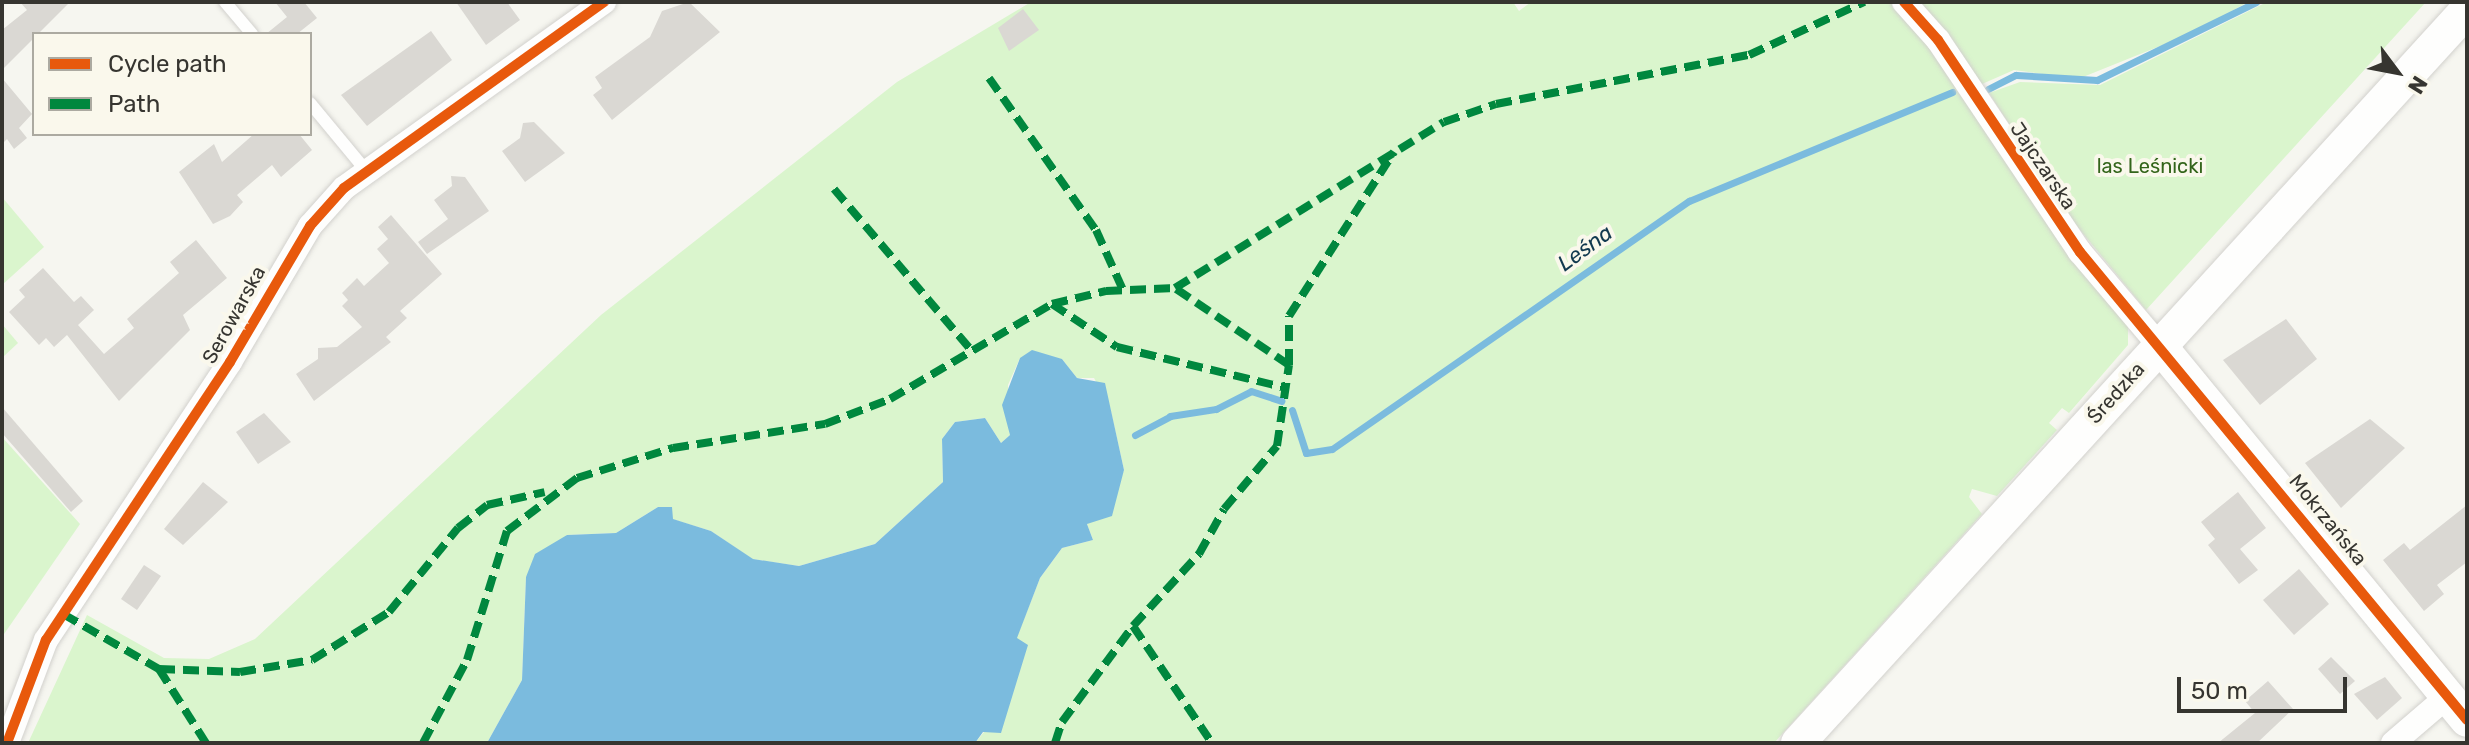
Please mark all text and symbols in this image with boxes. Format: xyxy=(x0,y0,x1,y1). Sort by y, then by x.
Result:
legend xyxy=(32,32,312,136)
north arrow xyxy=(2357,32,2437,112)
text: Cycle path xyxy=(108,50,227,78)
text: N xyxy=(2402,71,2433,99)
text: Path xyxy=(108,90,160,118)
street label: Jajczarska xyxy=(2005,118,2081,214)
park label: las Leśnicki xyxy=(2097,154,2203,178)
water label: Leśna xyxy=(1552,219,1618,277)
street label: Serowarska xyxy=(197,262,271,368)
street label: Średzka xyxy=(2082,357,2150,429)
street label: Mokrzańska xyxy=(2284,470,2372,570)
scale bar xyxy=(2181,661,2351,711)
text: 50 m xyxy=(2191,677,2248,705)

